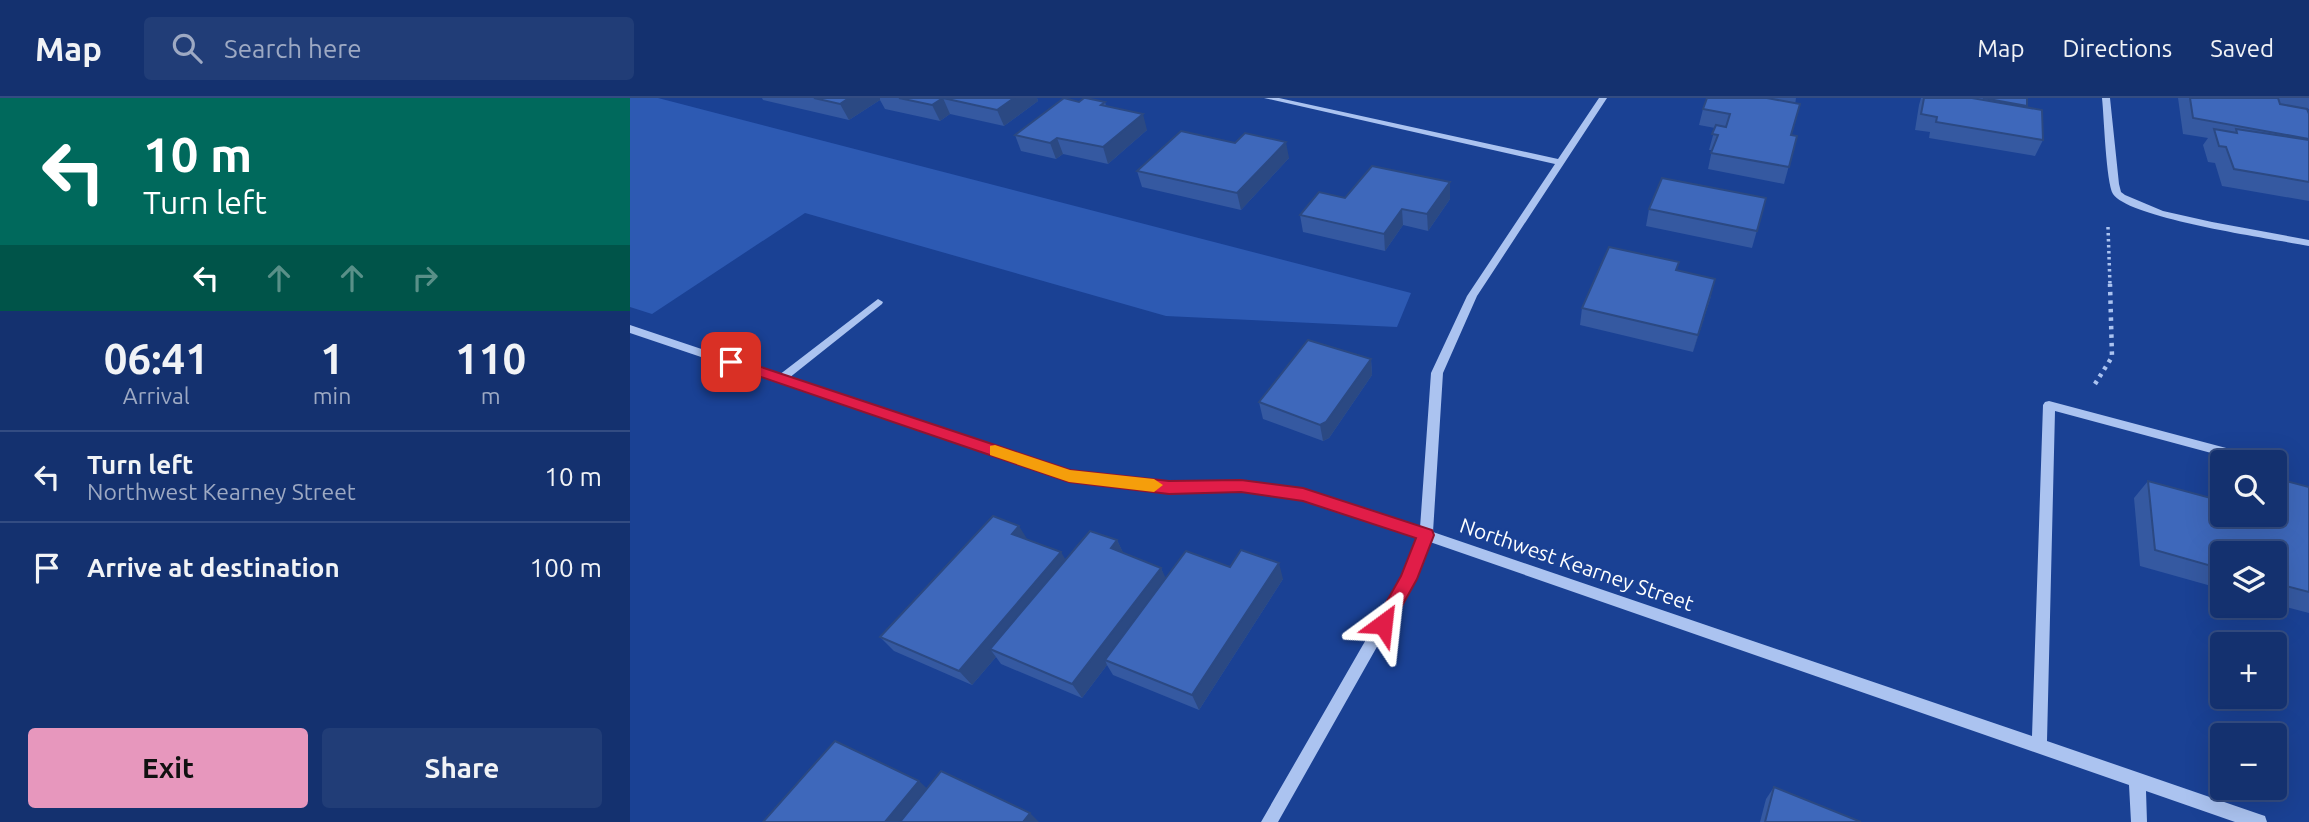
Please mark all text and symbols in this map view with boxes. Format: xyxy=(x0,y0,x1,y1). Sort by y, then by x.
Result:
search box xyxy=(144,17,634,80)
icon: search xyxy=(168,29,206,67)
text: Map xyxy=(35,30,102,67)
text: Search here xyxy=(224,34,362,63)
text: Map xyxy=(1977,35,2024,62)
text: Directions xyxy=(2062,35,2172,62)
text: Saved xyxy=(2210,35,2274,62)
icon: left xyxy=(28,126,119,217)
text: 10 m xyxy=(143,126,252,181)
text: Turn left xyxy=(143,184,267,220)
icon: left xyxy=(187,259,225,297)
icon: ahead xyxy=(260,259,298,297)
icon: ahead xyxy=(333,259,371,297)
icon: right xyxy=(406,259,444,297)
pin xyxy=(701,332,761,392)
text: 06:41 xyxy=(104,335,209,382)
text: 1 xyxy=(320,335,344,382)
text: 110 xyxy=(455,335,526,382)
icon: arrive xyxy=(712,343,750,381)
text: Arrival xyxy=(123,383,190,408)
text: min xyxy=(313,383,351,408)
text: m xyxy=(481,383,501,408)
text: Turn left xyxy=(87,450,193,479)
map controls xyxy=(2210,450,2287,800)
button: search xyxy=(2210,450,2287,527)
icon: left xyxy=(28,458,66,496)
text: 10 m xyxy=(544,462,602,491)
text: Northwest Kearney Street xyxy=(87,479,356,504)
street label: Northwest Kearney Street xyxy=(1457,513,1697,615)
button: layers xyxy=(2210,541,2287,618)
icon: arrive xyxy=(28,549,66,587)
text: Arrive at destination xyxy=(87,553,340,582)
text: 100 m xyxy=(530,553,602,582)
position arrow xyxy=(1346,587,1420,661)
button: + xyxy=(2210,632,2287,709)
button: − xyxy=(2210,723,2287,800)
button: Exit xyxy=(28,728,308,808)
button: Share xyxy=(322,728,602,808)

